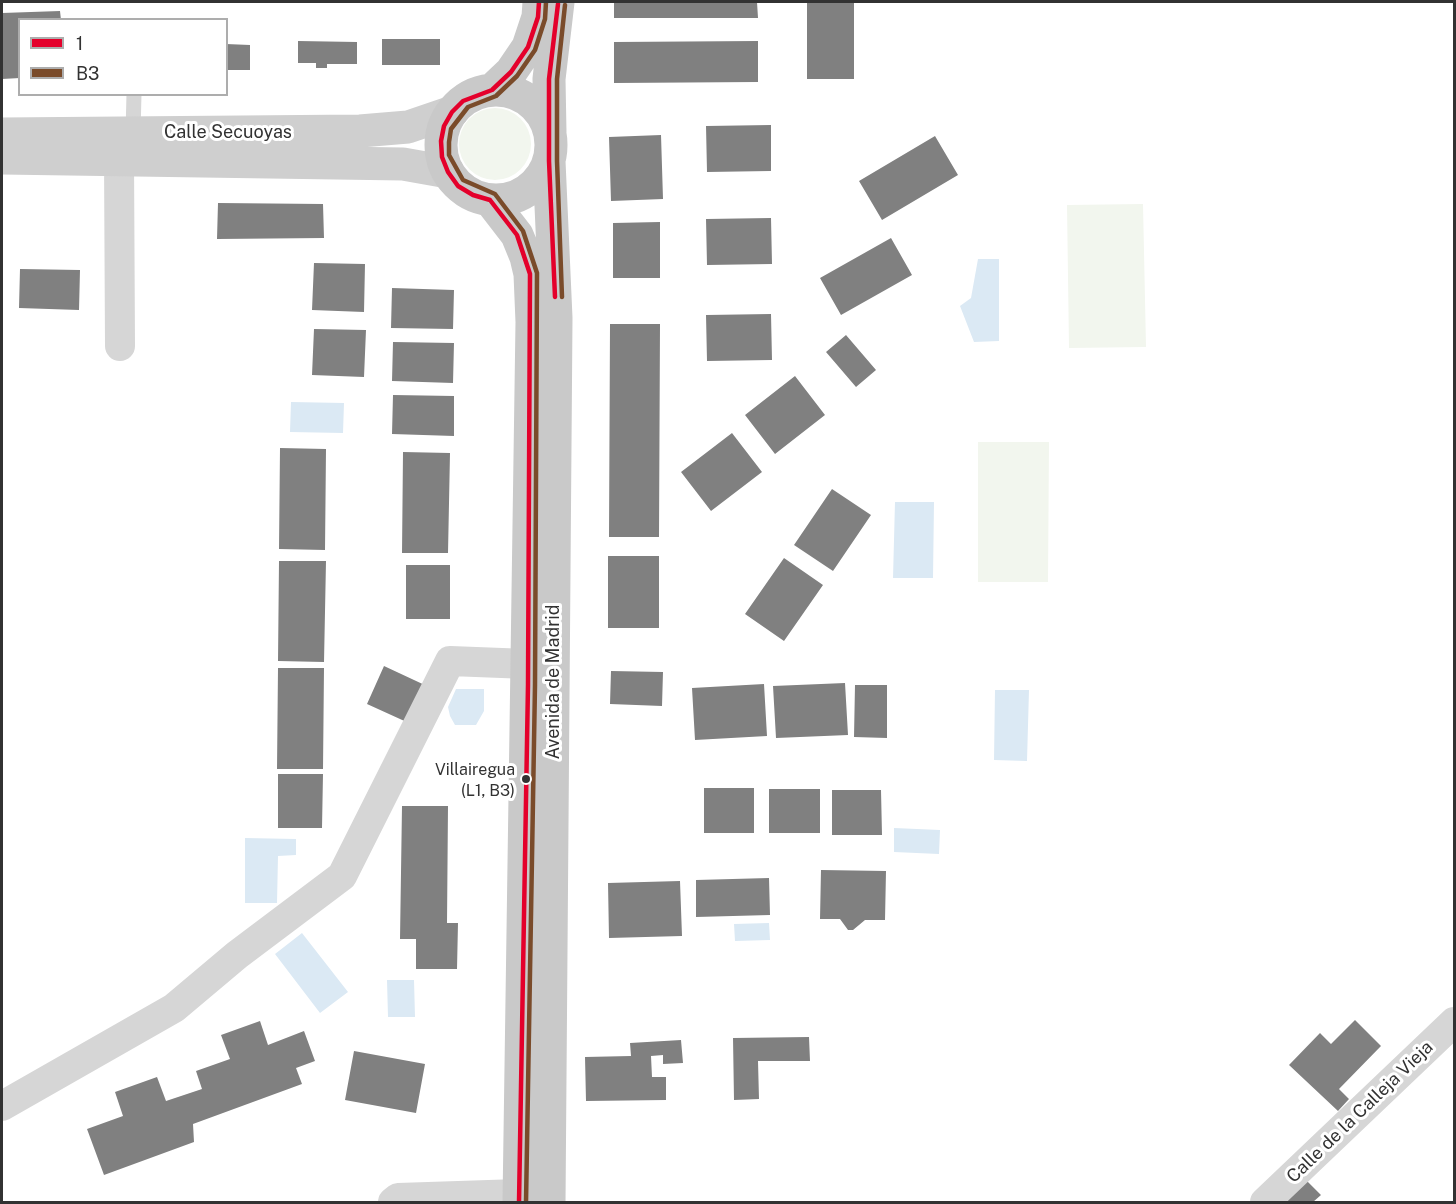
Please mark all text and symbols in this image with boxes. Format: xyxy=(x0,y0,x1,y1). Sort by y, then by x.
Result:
legend xyxy=(18,18,228,96)
text: 1 xyxy=(76,33,83,54)
text: B3 xyxy=(76,63,99,84)
street label: Calle Secuoyas xyxy=(164,121,292,143)
street label: Avenida de Madrid xyxy=(542,605,564,759)
place label: Villairegua (L1, B3) xyxy=(435,760,515,798)
marker: Villairegua (L1, B3) xyxy=(520,773,532,785)
street label: Calle de la Calleja Vieja xyxy=(1282,1036,1438,1188)

